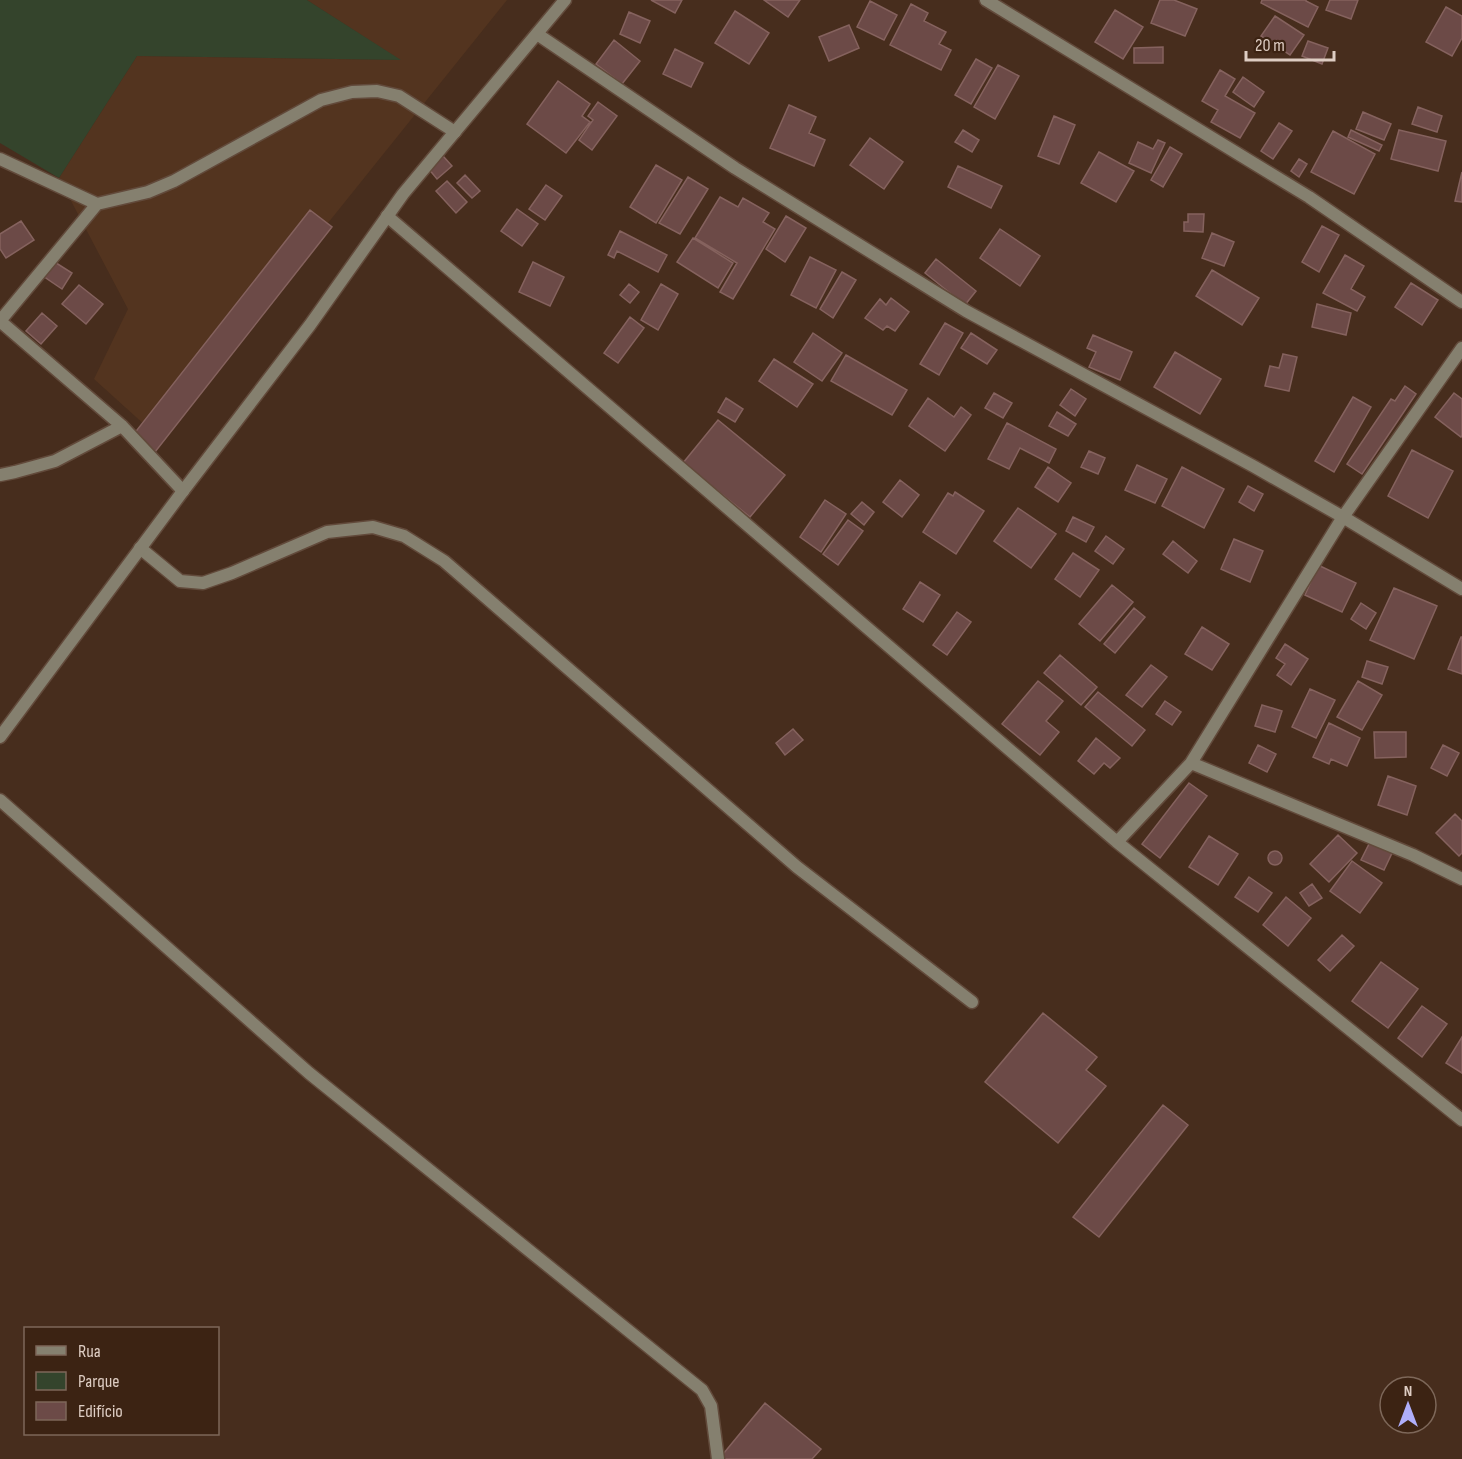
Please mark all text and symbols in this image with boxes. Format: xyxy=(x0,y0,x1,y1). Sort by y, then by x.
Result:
scale bar xyxy=(1246,24,1334,62)
text: 20 m xyxy=(1255,35,1285,56)
legend xyxy=(24,1327,219,1435)
text: Rua xyxy=(78,1341,101,1362)
text: Parque xyxy=(78,1371,119,1392)
north arrow xyxy=(1378,1375,1438,1435)
text: N xyxy=(1404,1382,1412,1401)
text: Edifício xyxy=(78,1401,123,1422)

